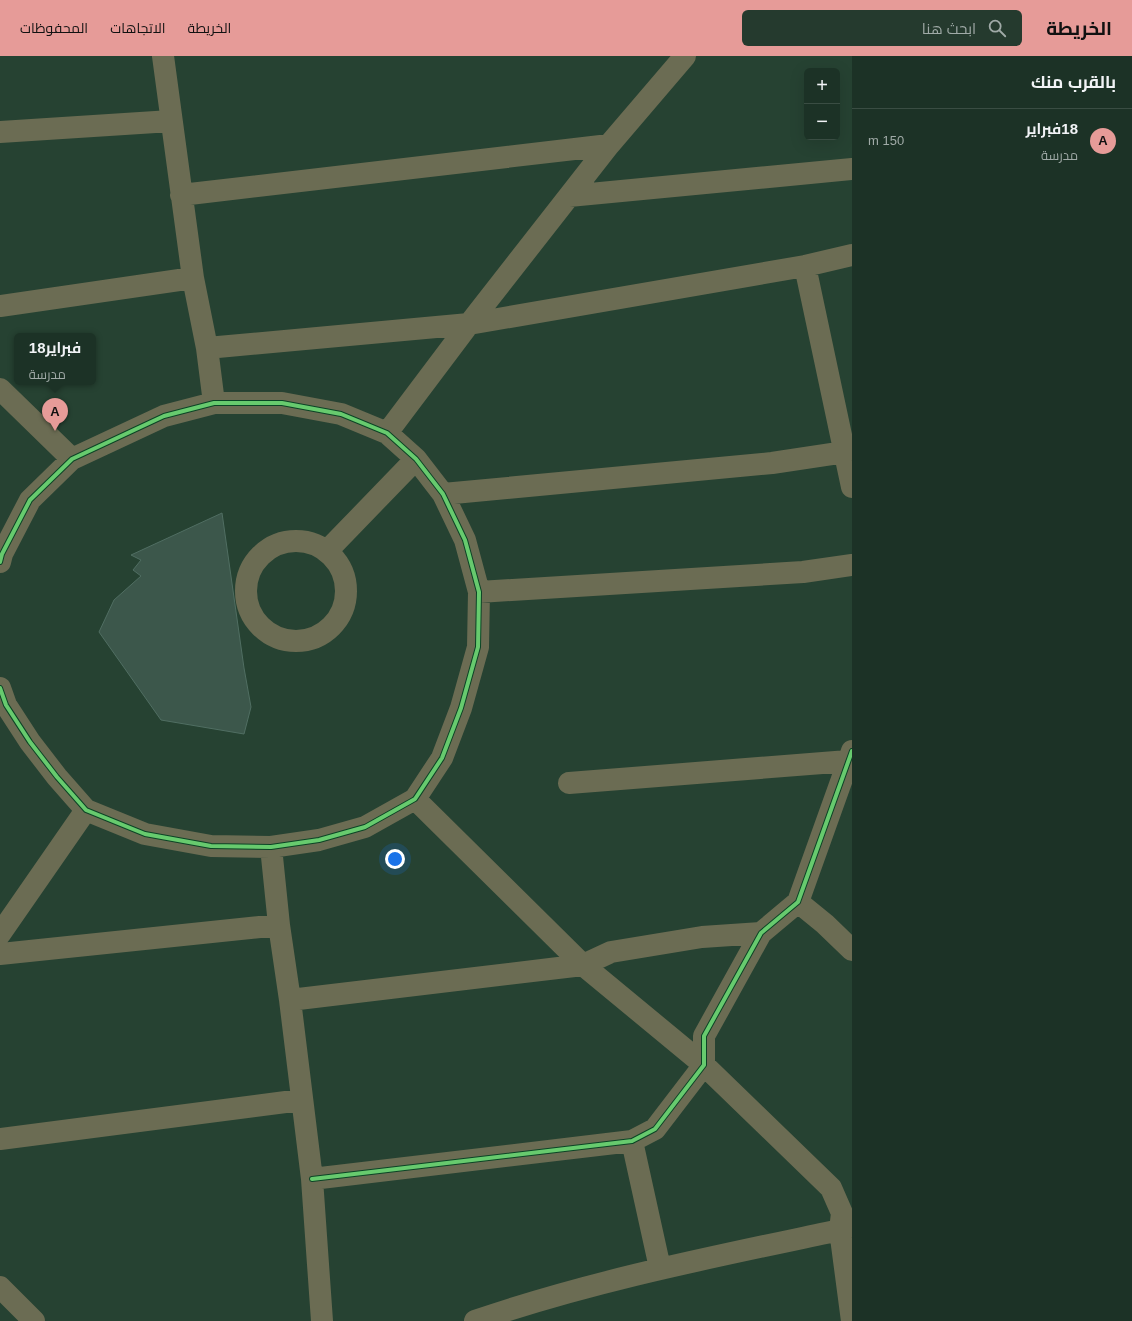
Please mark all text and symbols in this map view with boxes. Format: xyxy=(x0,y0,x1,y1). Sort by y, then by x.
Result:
search box xyxy=(742,10,1022,46)
icon: search xyxy=(986,17,1008,39)
text: الخريطة xyxy=(1046,18,1112,39)
text: المحفوظات xyxy=(20,20,88,36)
text: الاتجاهات xyxy=(110,20,166,36)
text: الخريطة xyxy=(188,20,231,36)
text: ابحث هنا xyxy=(922,20,976,37)
map controls xyxy=(804,68,840,140)
button: + xyxy=(804,68,840,104)
text: بالقرب منك xyxy=(1031,73,1116,92)
button: − xyxy=(804,104,840,140)
text: 18فبراير xyxy=(1026,120,1078,137)
text: 150 m xyxy=(868,133,904,148)
text: A xyxy=(1098,133,1108,148)
text: مدرسة xyxy=(1041,148,1078,163)
popup xyxy=(14,333,96,385)
text: 18فبراير xyxy=(29,339,81,356)
text: مدرسة xyxy=(29,367,66,382)
pin: A xyxy=(42,398,68,431)
your location xyxy=(385,849,405,869)

